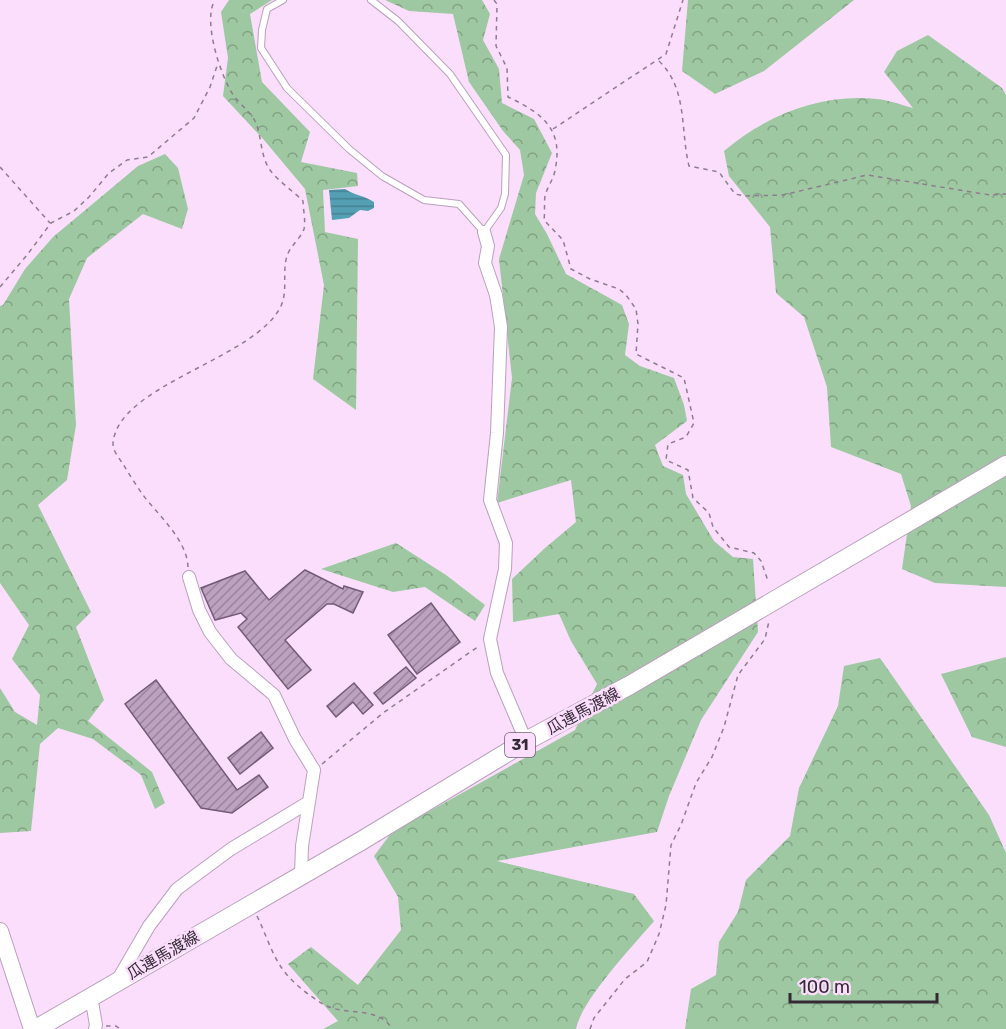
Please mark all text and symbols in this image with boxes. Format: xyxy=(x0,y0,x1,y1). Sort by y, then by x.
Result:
street label: 瓜連馬渡線 xyxy=(543,684,623,738)
road number: 31 xyxy=(505,733,535,757)
street label: 瓜連馬渡線 xyxy=(124,927,202,983)
scale bar xyxy=(790,966,937,1004)
text: 100 m xyxy=(799,976,850,998)

